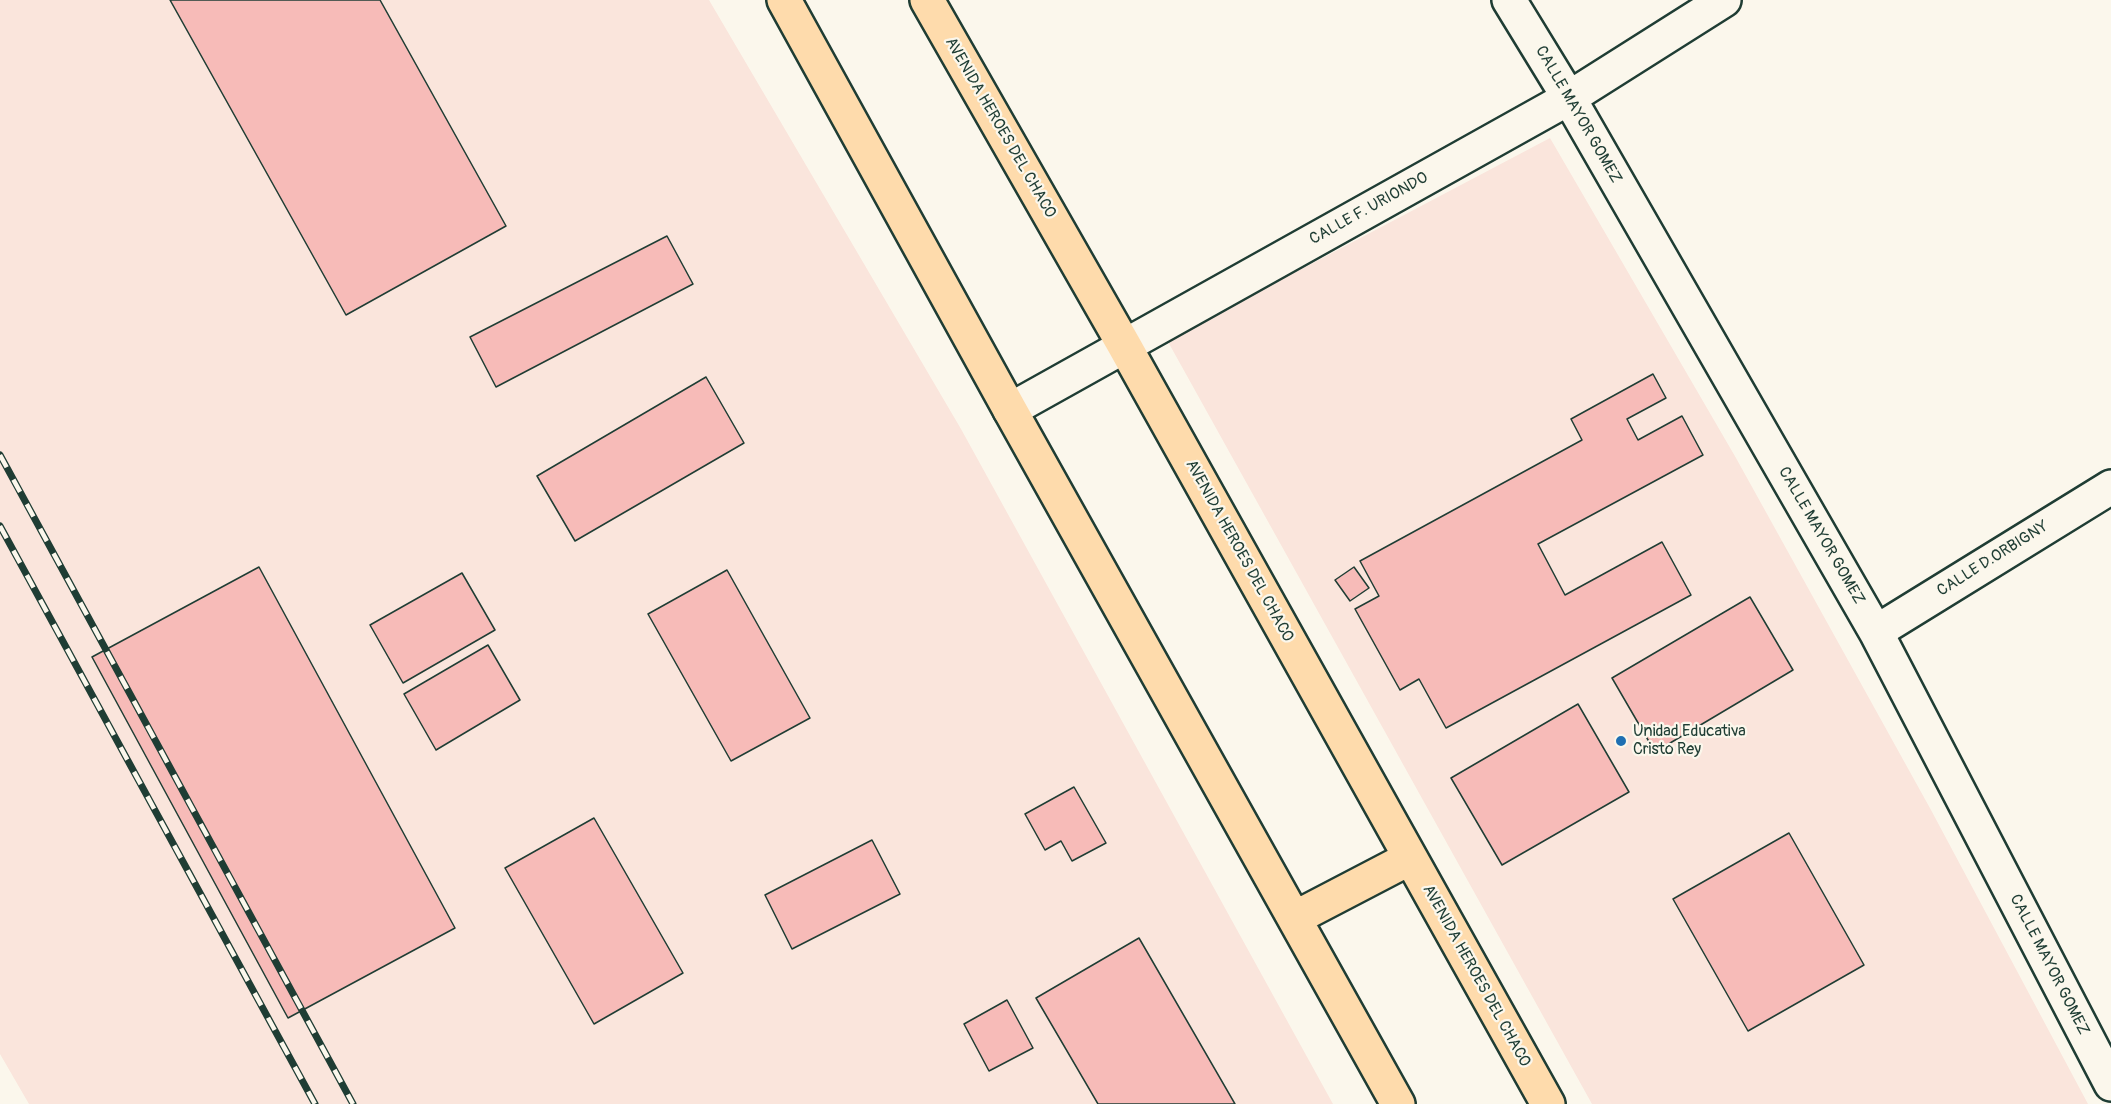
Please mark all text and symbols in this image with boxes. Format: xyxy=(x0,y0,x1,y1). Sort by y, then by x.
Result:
street label: AVENIDA HEROES DEL CHACO xyxy=(940,34,1060,222)
street label: CALLE MAYOR GOMEZ xyxy=(1531,43,1625,187)
street label: CALLE F. URIONDO xyxy=(1307,169,1431,249)
street label: AVENIDA HEROES DEL CHACO xyxy=(1181,457,1297,645)
street label: CALLE MAYOR GOMEZ xyxy=(1774,464,1868,608)
street label: CALLE D.ORBIGNY xyxy=(1934,517,2052,601)
place label: Unidad Educativa Cristo Rey xyxy=(1633,722,1746,760)
marker: Unidad Educativa Cristo Rey xyxy=(1614,734,1628,748)
street label: AVENIDA HEROES DEL CHACO xyxy=(1418,882,1534,1070)
street label: CALLE MAYOR GOMEZ xyxy=(2005,891,2093,1039)

